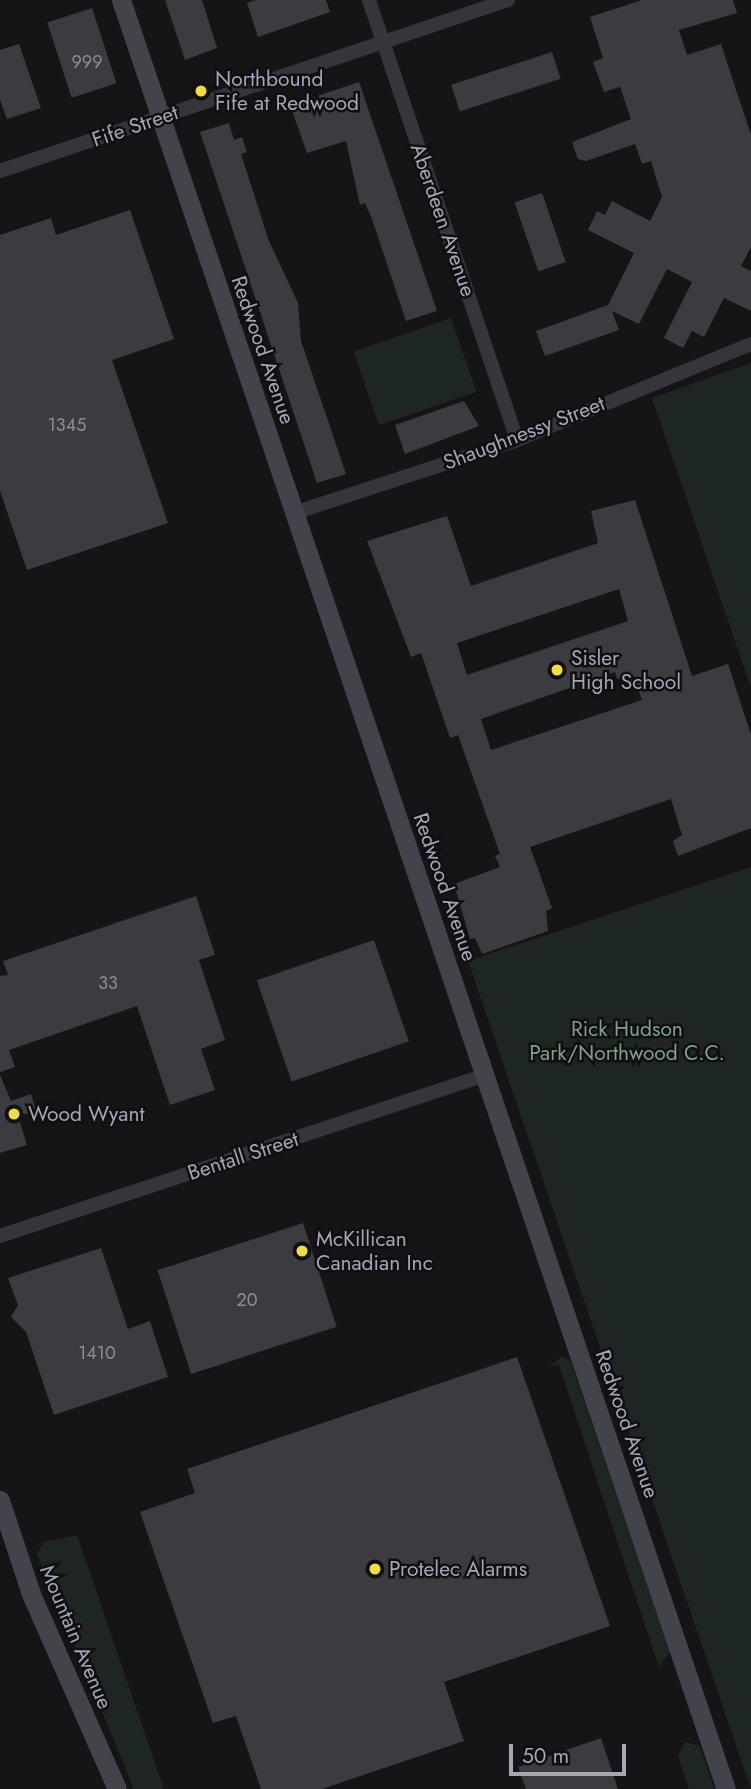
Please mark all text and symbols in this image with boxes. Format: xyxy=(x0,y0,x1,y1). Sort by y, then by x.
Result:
house number: 999 xyxy=(71,51,103,73)
place label: Northbound Fife at Redwood xyxy=(215,66,359,116)
marker: Northbound Fife at Redwood xyxy=(193,83,209,99)
street label: Fife Street xyxy=(89,100,181,152)
street label: Aberdeen Avenue xyxy=(405,140,481,300)
street label: Redwood Avenue xyxy=(226,273,300,427)
street label: Shaughnessy Street xyxy=(440,391,608,475)
house number: 1345 xyxy=(48,414,86,436)
place label: Sisler High School xyxy=(571,645,681,695)
marker: Sisler High School xyxy=(549,662,565,678)
street label: Redwood Avenue xyxy=(408,810,482,964)
house number: 33 xyxy=(98,972,118,994)
park label: Rick Hudson Park/Northwood C.C. xyxy=(529,1016,725,1066)
place label: Wood Wyant xyxy=(28,1101,145,1127)
marker: Wood Wyant xyxy=(6,1106,22,1122)
street label: Bentall Street xyxy=(185,1126,301,1186)
place label: McKillican Canadian Inc xyxy=(316,1226,433,1276)
marker: McKillican Canadian Inc xyxy=(294,1243,310,1259)
house number: 20 xyxy=(236,1289,258,1311)
house number: 1410 xyxy=(78,1342,116,1364)
street label: Redwood Avenue xyxy=(590,1347,664,1501)
place label: Protelec Alarms xyxy=(389,1556,527,1582)
street label: Mountain Avenue xyxy=(34,1561,118,1713)
marker: Protelec Alarms xyxy=(367,1561,383,1577)
scale bar xyxy=(513,1730,630,1774)
text: 50 m xyxy=(522,1741,569,1771)

